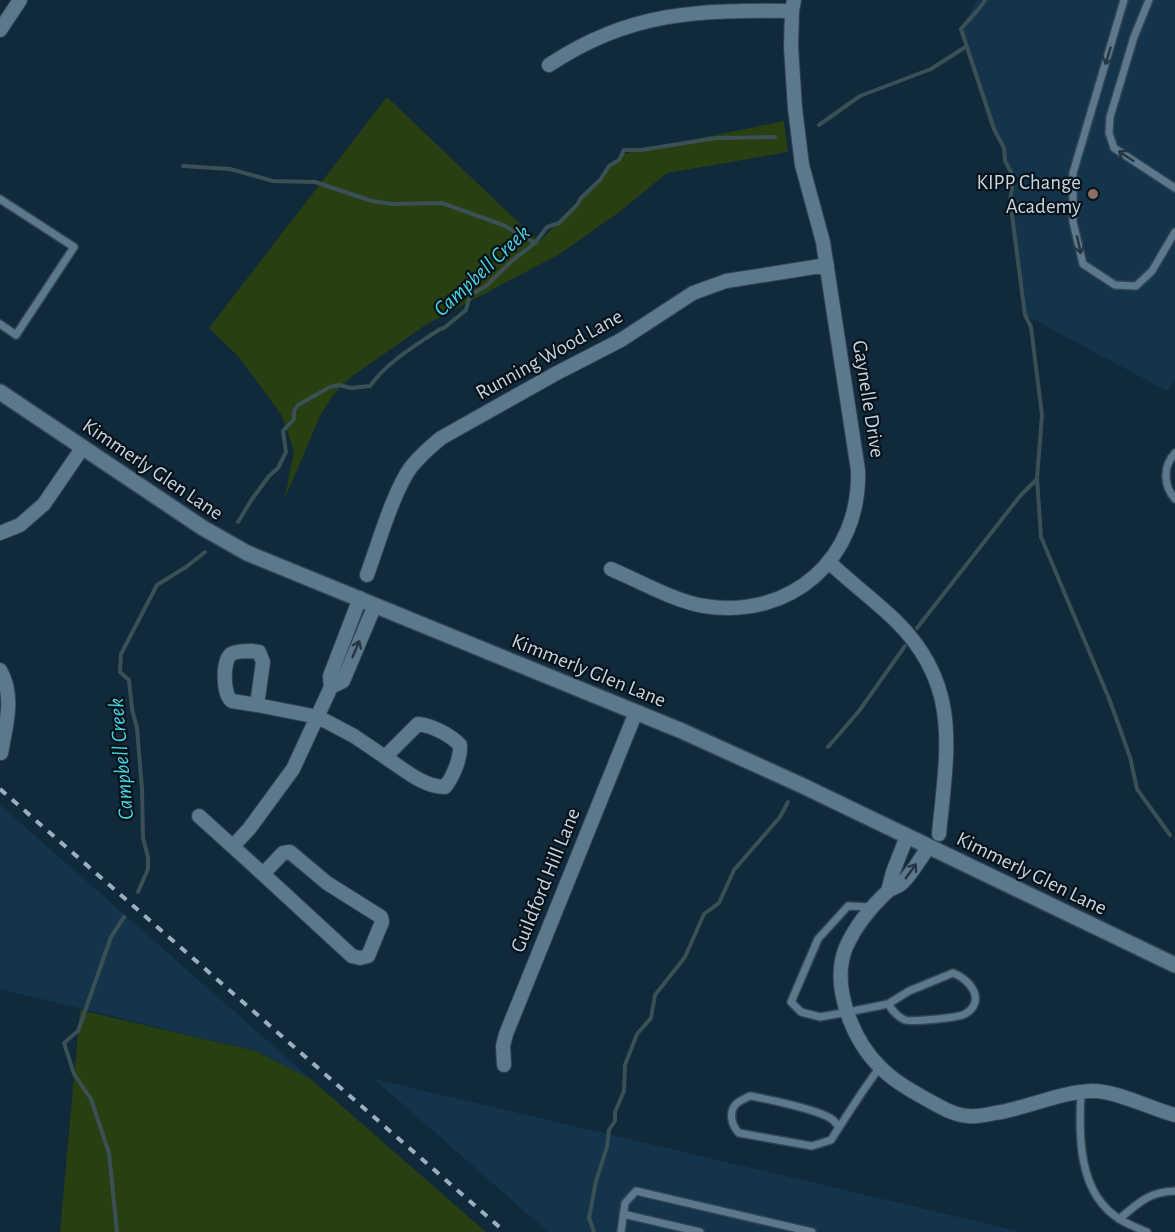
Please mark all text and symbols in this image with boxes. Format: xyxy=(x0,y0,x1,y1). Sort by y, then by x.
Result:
one-way arrow xyxy=(1102,46,1113,65)
one-way arrow xyxy=(1118,150,1135,162)
place label: KIPP Change Academy xyxy=(977,172,1081,217)
marker: KIPP Change Academy xyxy=(1086,187,1100,201)
water label: Campbell Creek xyxy=(429,221,535,321)
one-way arrow xyxy=(1073,236,1085,255)
street label: Running Wood Lane xyxy=(472,305,626,403)
street label: Gaynelle Drive xyxy=(849,339,888,459)
street label: Kimmerly Glen Lane xyxy=(79,415,227,524)
street label: Kimmerly Glen Lane xyxy=(509,630,669,711)
one-way arrow xyxy=(351,640,362,658)
water label: Campbell Creek xyxy=(105,697,138,821)
street label: Guildford Hill Lane xyxy=(507,805,584,955)
street label: Kimmerly Glen Lane xyxy=(953,828,1110,919)
one-way arrow xyxy=(905,864,917,880)

